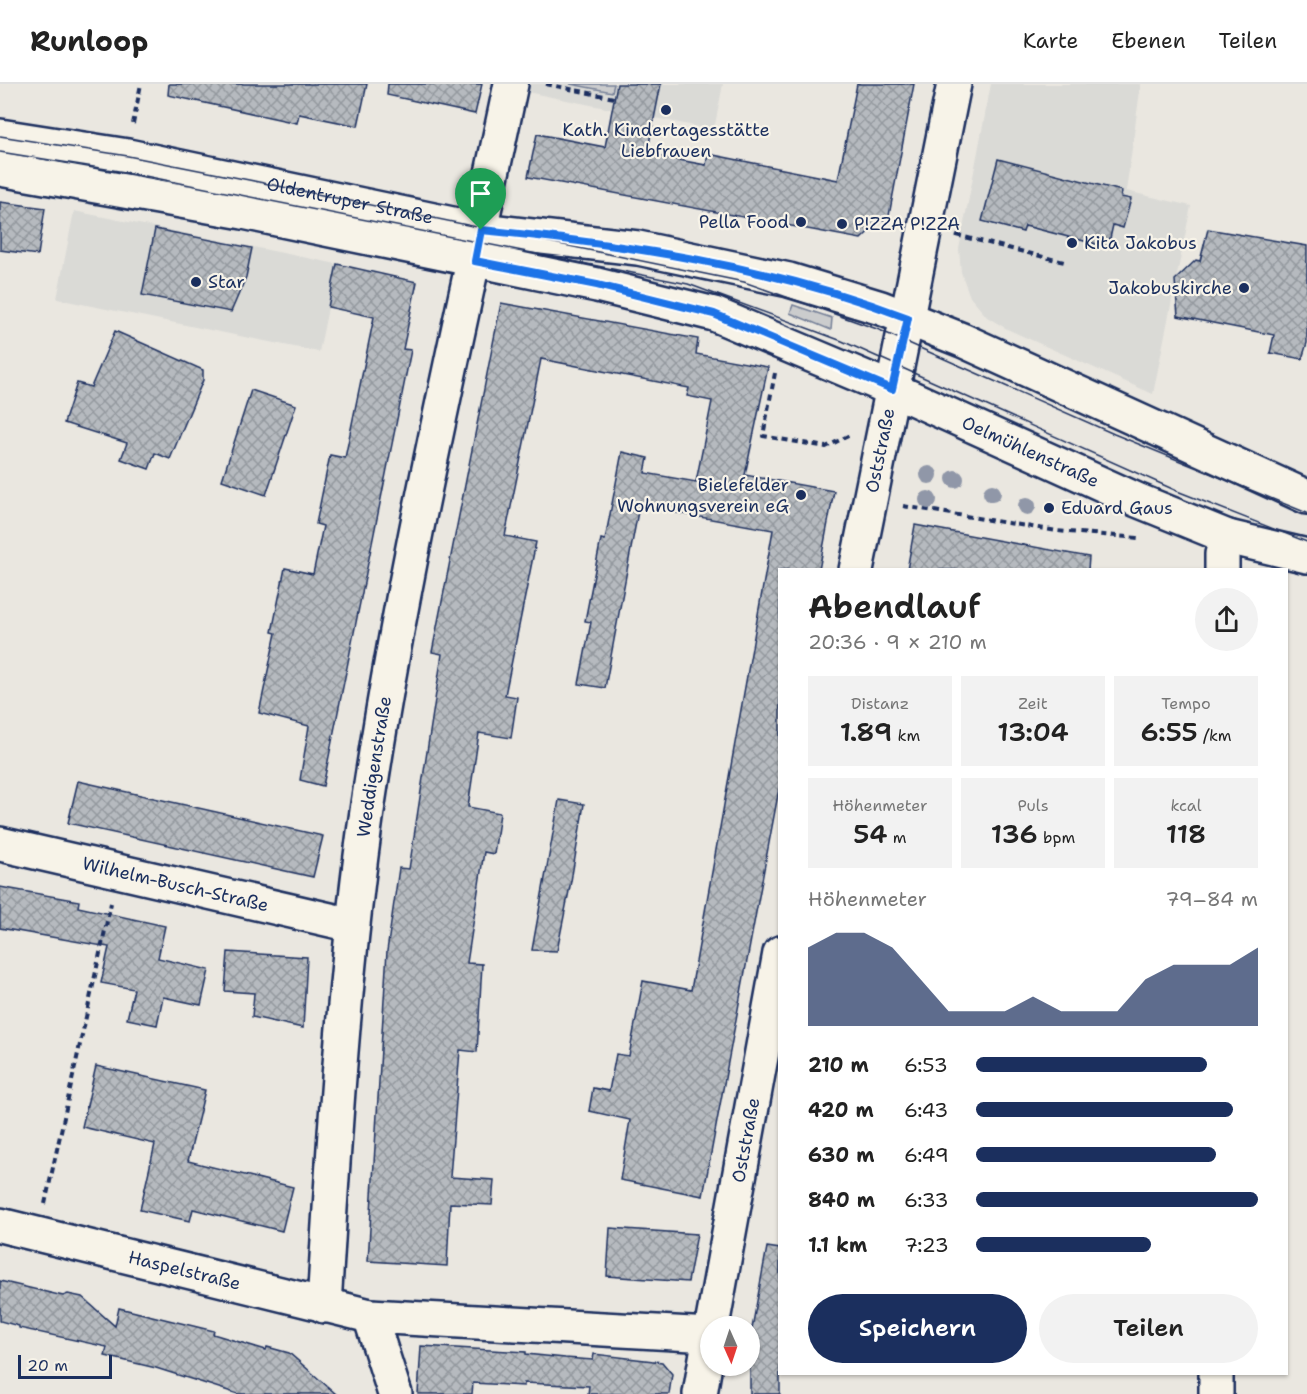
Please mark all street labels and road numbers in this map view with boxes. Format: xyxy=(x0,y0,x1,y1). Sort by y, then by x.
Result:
street label: Oldentruper Straße xyxy=(265,172,435,230)
street label: Oststraße xyxy=(860,406,900,495)
street label: Oelmühlenstraße xyxy=(958,410,1103,493)
street label: Weddigenstraße xyxy=(352,694,397,839)
street label: Wilhelm-Busch-Straße xyxy=(80,851,271,917)
street label: Oststraße xyxy=(726,1096,765,1184)
street label: Haspelstraße xyxy=(126,1245,243,1296)

